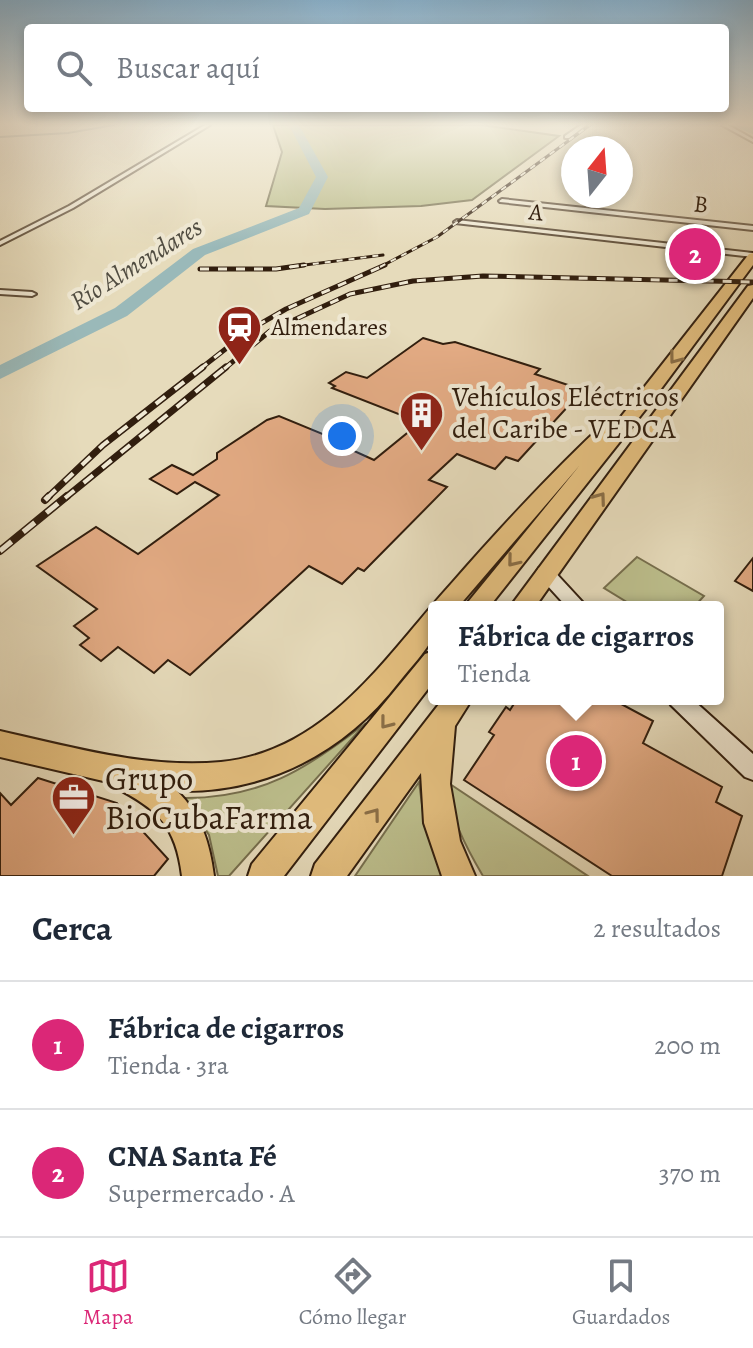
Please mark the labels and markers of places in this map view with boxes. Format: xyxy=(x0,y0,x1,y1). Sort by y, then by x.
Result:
pin: 2 xyxy=(669,224,721,284)
station icon: Almendares xyxy=(216,303,264,366)
place label: Almendares xyxy=(270,311,388,343)
place label: Vehículos Eléctricos del Caribe - VEDCA xyxy=(451,378,679,448)
building icon: Vehículos Eléctricos del Caribe - VEDCA xyxy=(397,389,445,452)
pin: 1 xyxy=(550,731,602,791)
place label: Grupo BioCubaFarma xyxy=(105,755,313,841)
office icon: Grupo BioCubaFarma xyxy=(50,774,98,837)

